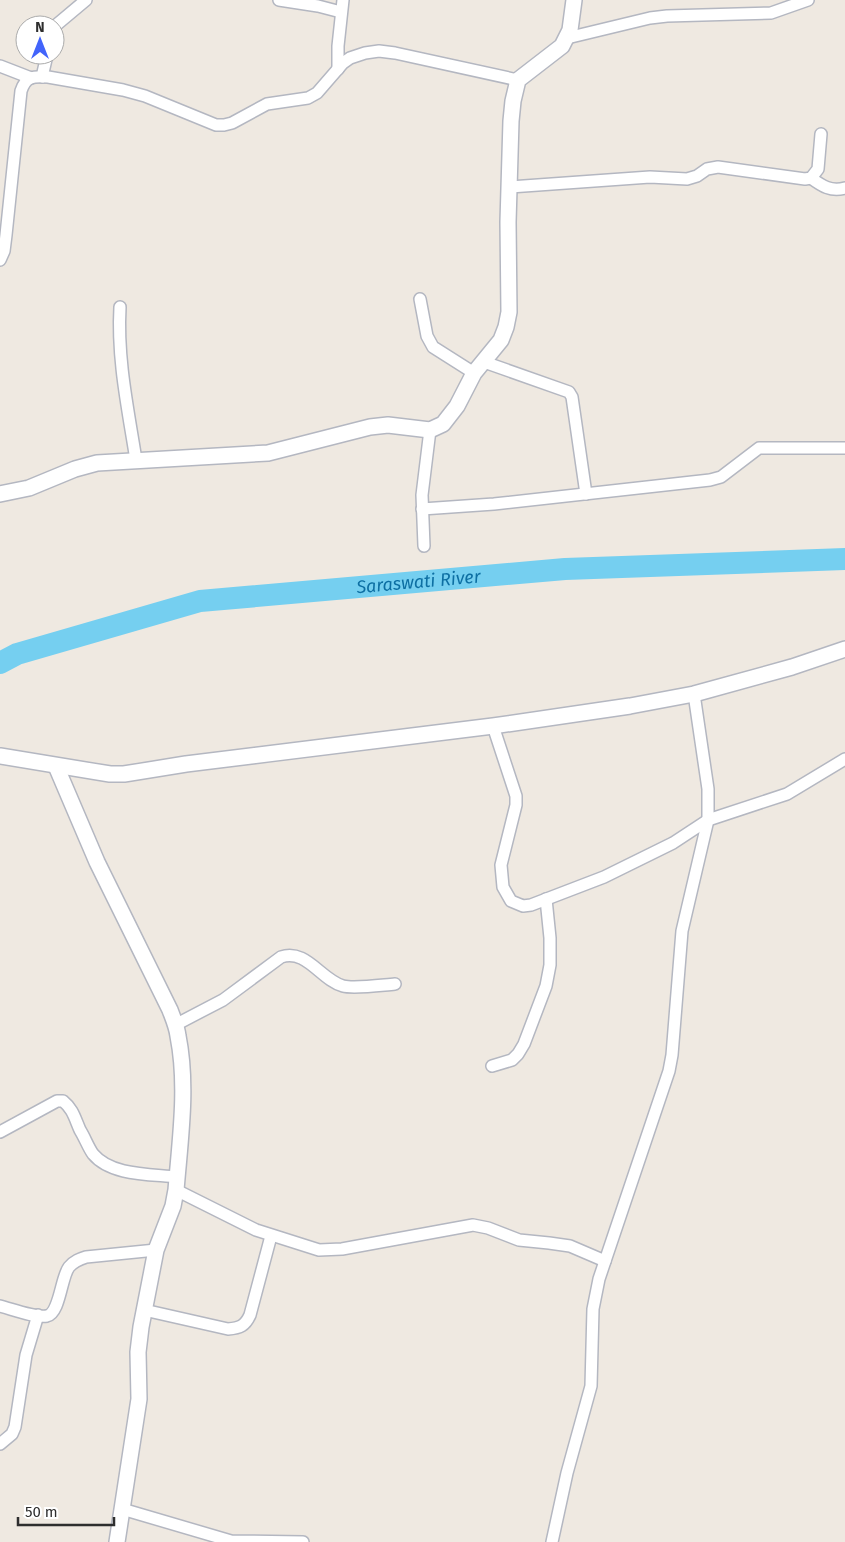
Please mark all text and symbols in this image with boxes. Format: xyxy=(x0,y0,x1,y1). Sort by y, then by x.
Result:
north arrow xyxy=(15,15,65,65)
text: N xyxy=(35,19,45,36)
water label: Saraswati River xyxy=(354,565,483,598)
scale bar xyxy=(18,1494,114,1526)
text: 50 m xyxy=(25,1503,58,1521)

